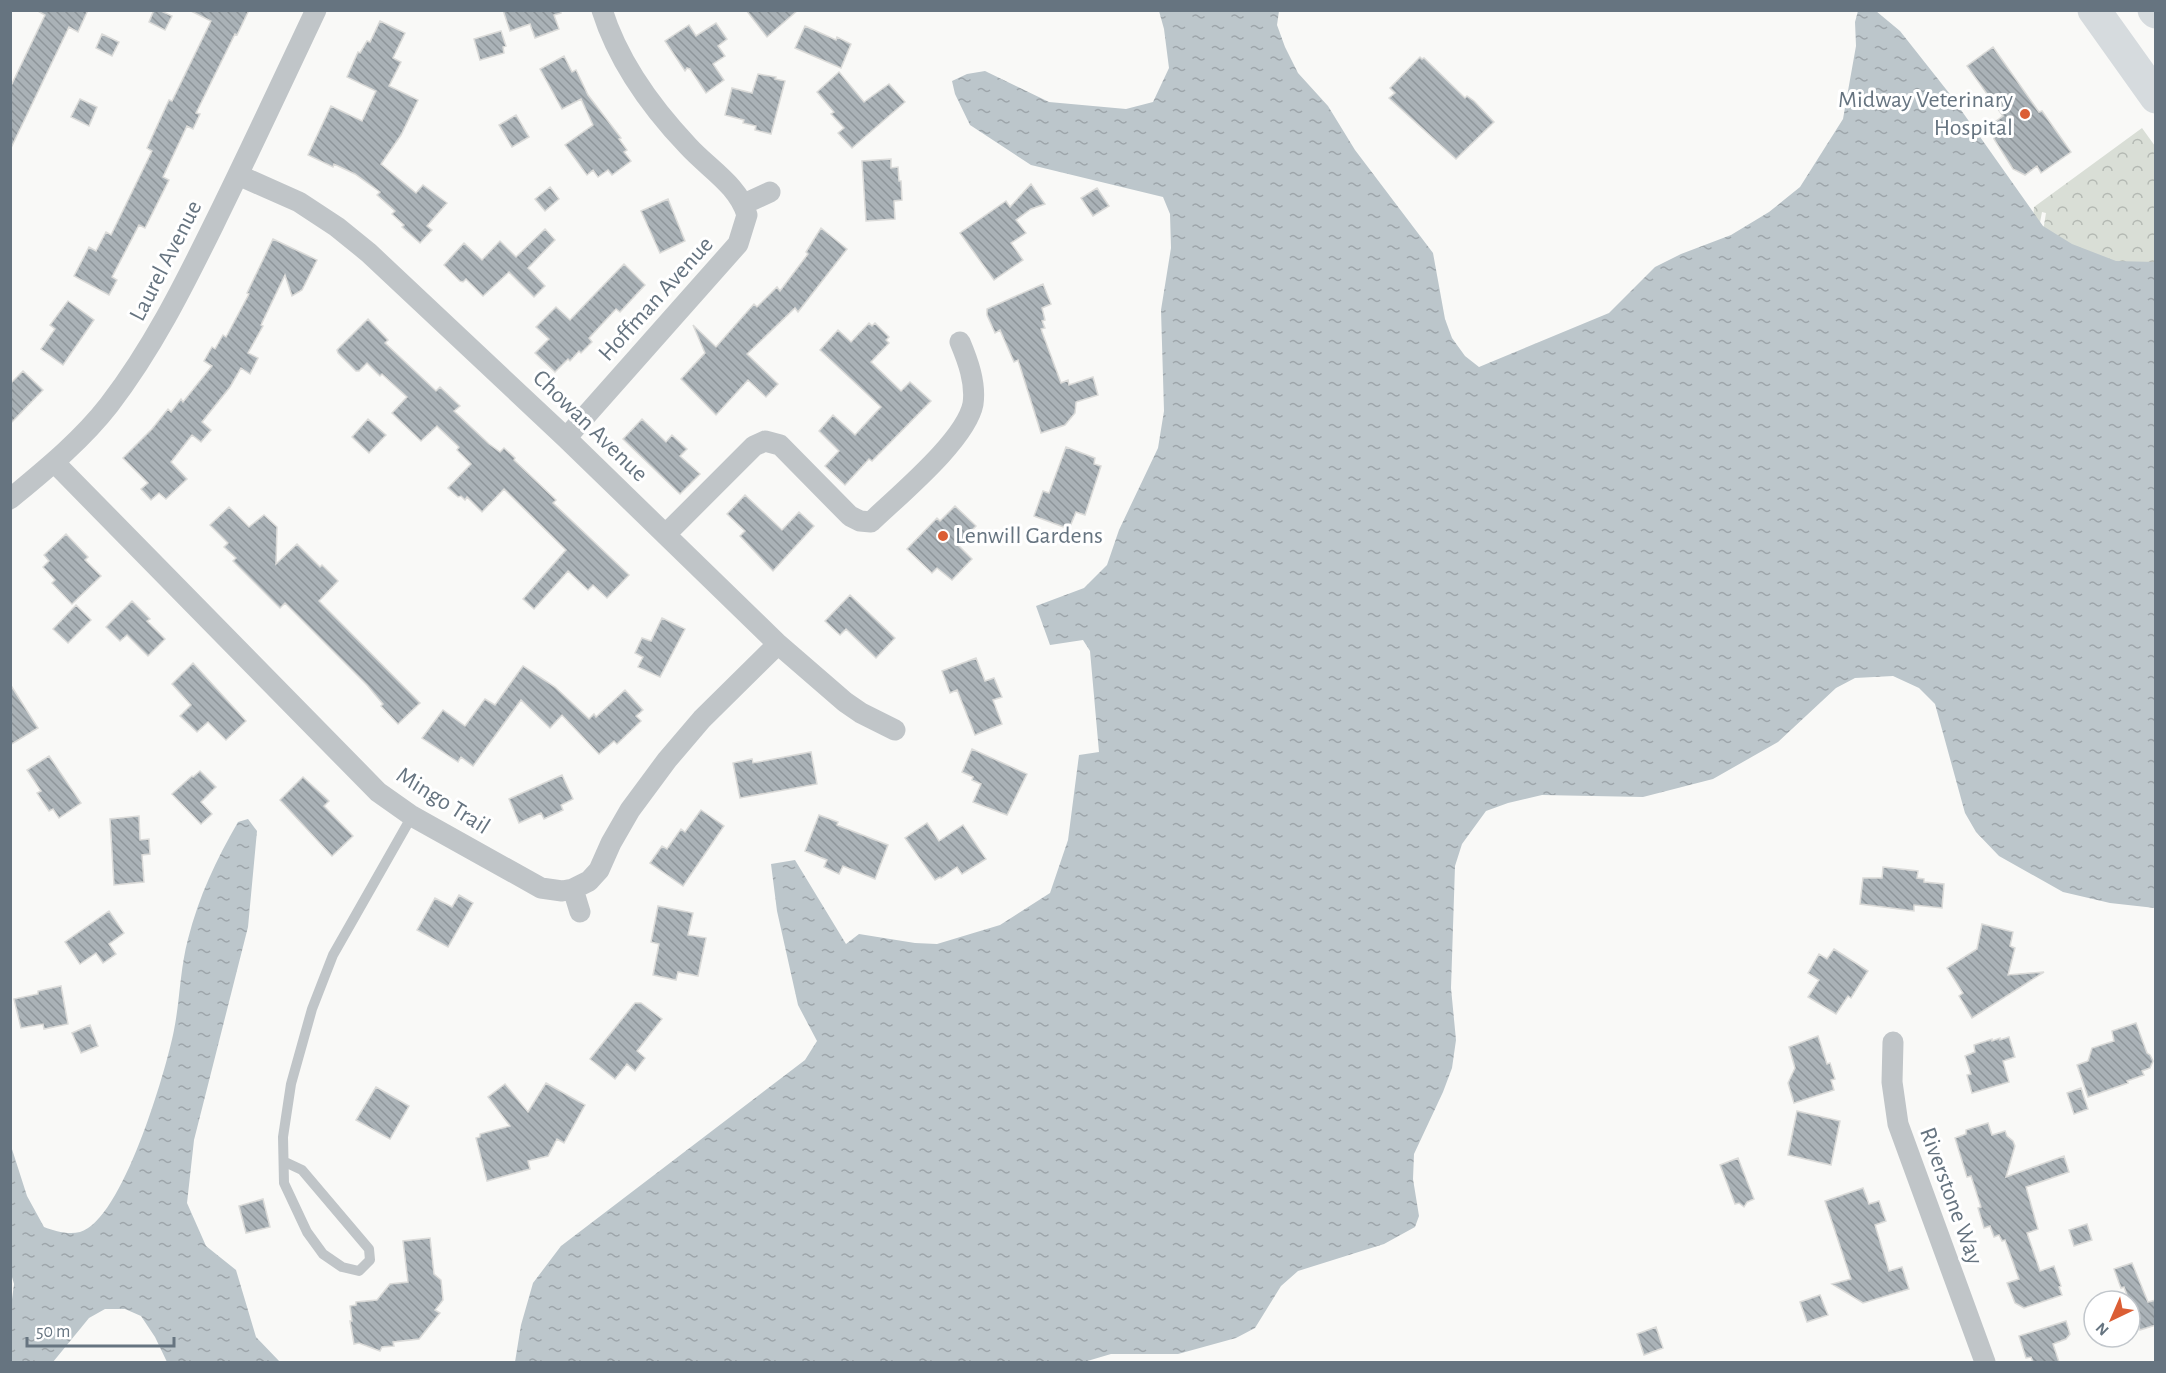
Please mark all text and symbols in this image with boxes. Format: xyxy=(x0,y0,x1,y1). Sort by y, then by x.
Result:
place label: Midway Veterinary Hospital xyxy=(1838,88,2013,140)
marker: Midway Veterinary Hospital xyxy=(2018,107,2032,121)
street label: Laurel Avenue xyxy=(125,197,207,325)
street label: Hoffman Avenue xyxy=(594,232,718,366)
street label: Chowan Avenue xyxy=(528,365,652,487)
place label: Lenwill Gardens xyxy=(955,524,1103,548)
marker: Lenwill Gardens xyxy=(936,529,950,543)
street label: Mingo Trail xyxy=(392,763,494,839)
street label: Riverstone Way xyxy=(1915,1124,1987,1268)
north arrow xyxy=(2082,1289,2142,1349)
scale bar xyxy=(27,1310,174,1348)
text: N xyxy=(2093,1319,2112,1339)
text: 50 m xyxy=(36,1323,70,1341)

